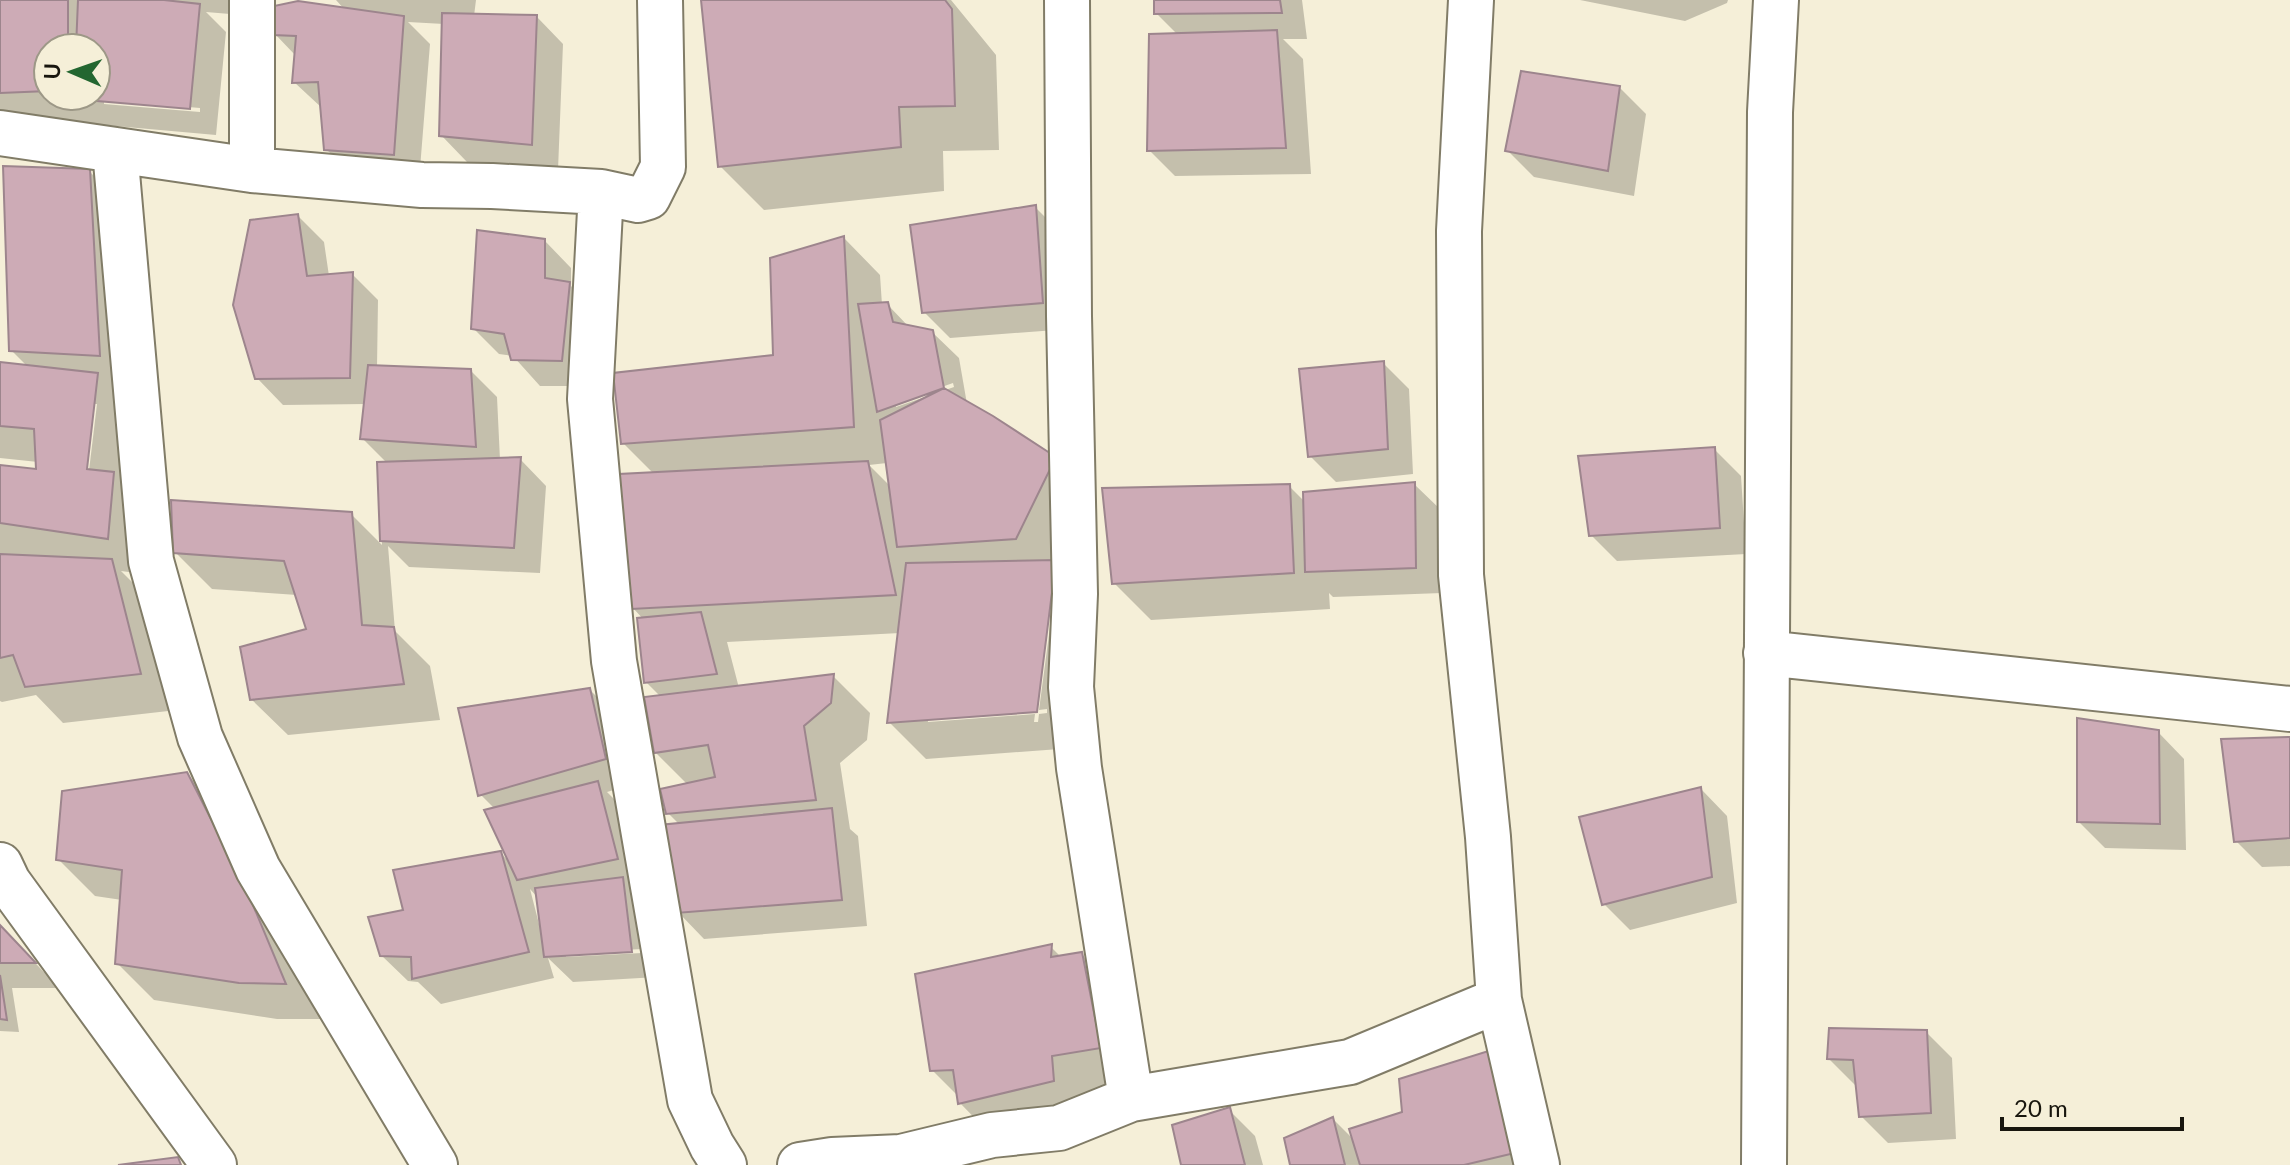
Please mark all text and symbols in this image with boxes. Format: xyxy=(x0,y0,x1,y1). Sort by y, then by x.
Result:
north arrow xyxy=(32,32,112,112)
text: U xyxy=(38,63,65,80)
scale bar xyxy=(2002,1081,2182,1131)
text: 20 m xyxy=(2014,1093,2068,1122)

